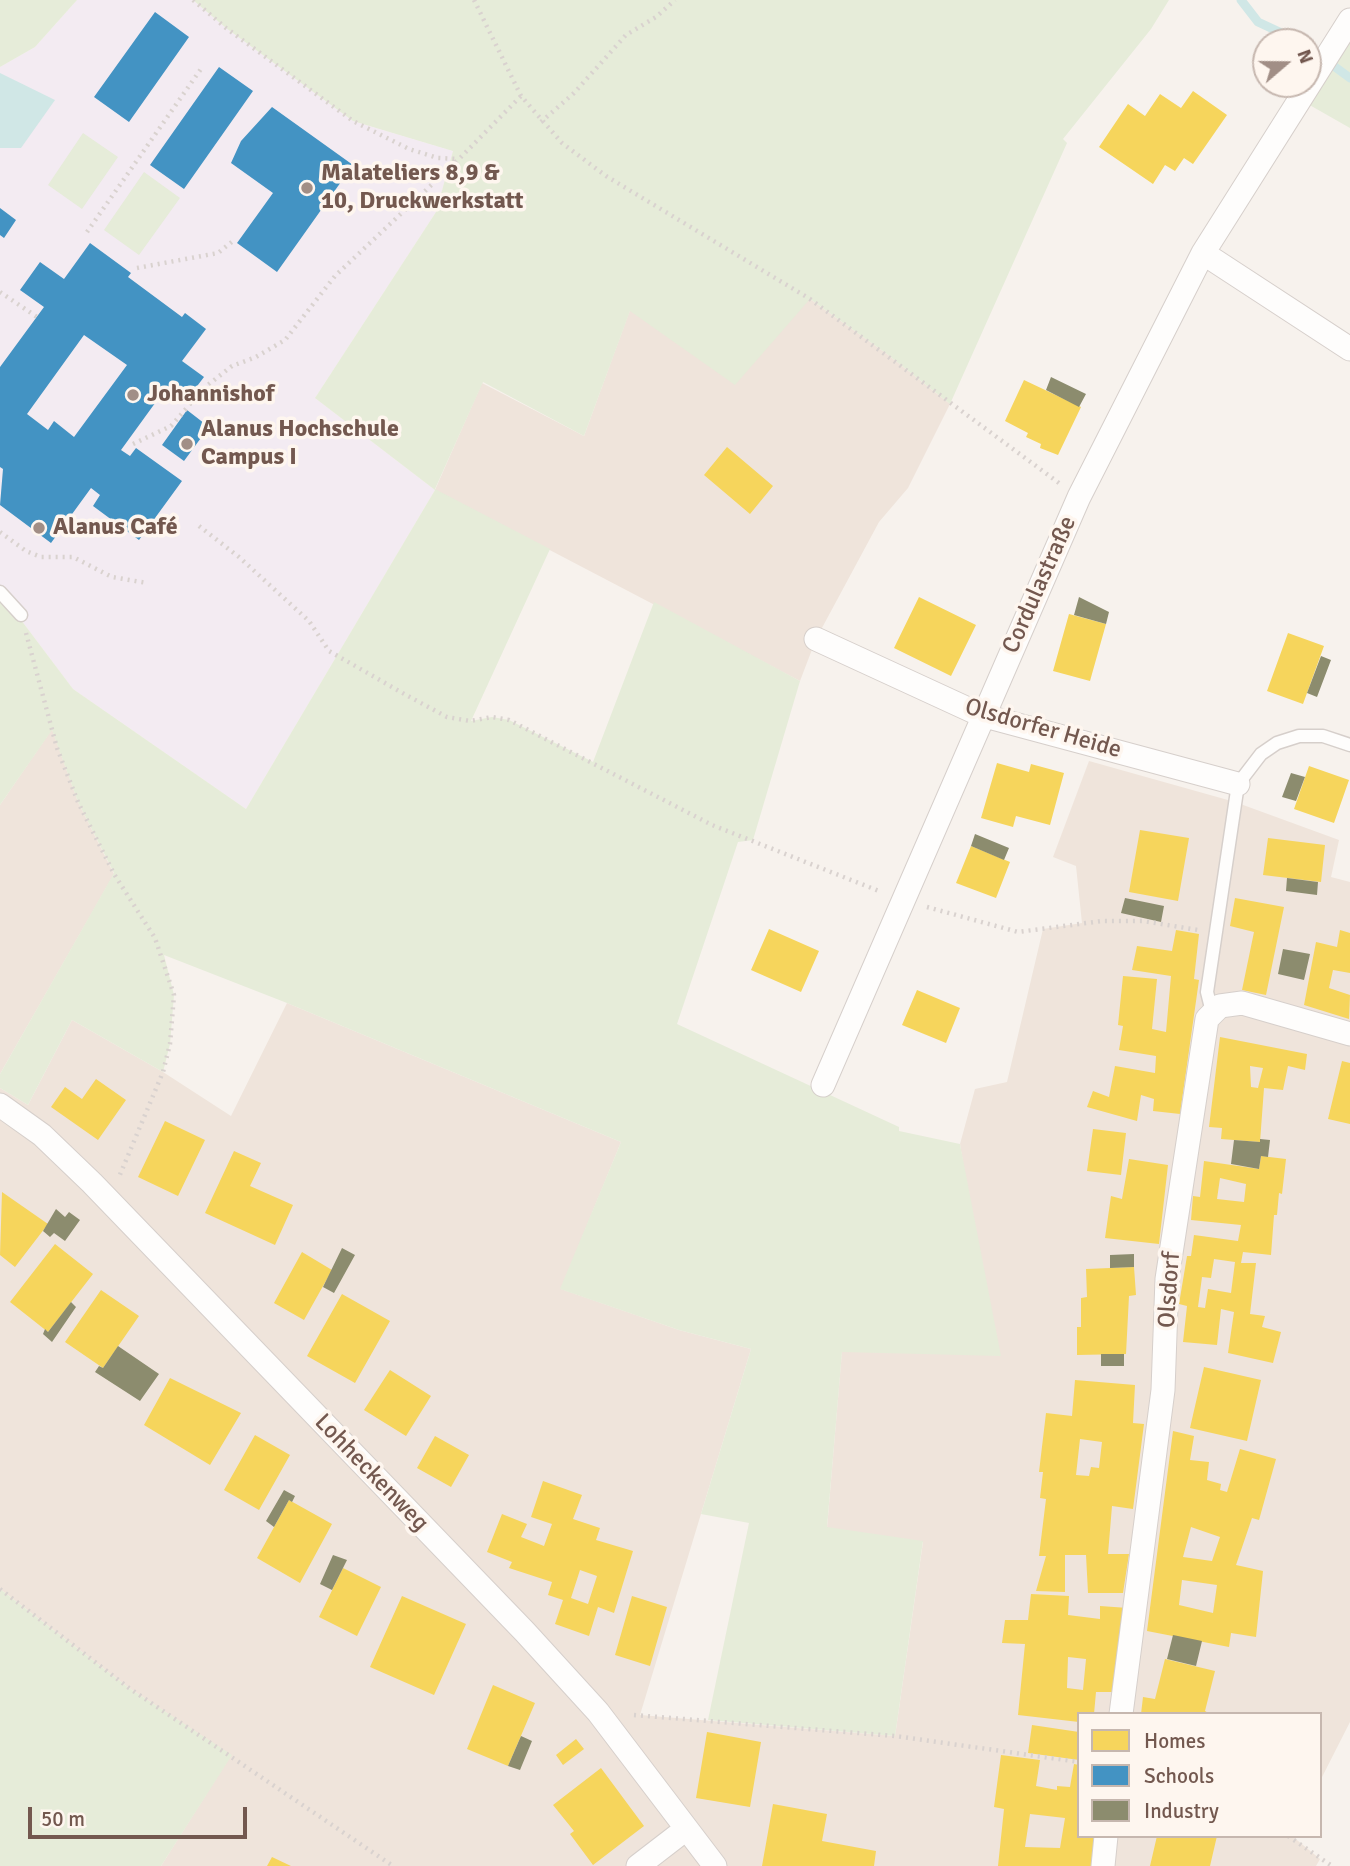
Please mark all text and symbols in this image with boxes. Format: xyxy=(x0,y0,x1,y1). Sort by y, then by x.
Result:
north arrow xyxy=(1252,28,1322,98)
text: N xyxy=(1291,46,1318,67)
place label: Malateliers 8,9 & 10, Druckwerkstatt xyxy=(321,160,524,216)
marker: Malateliers 8,9 & 10, Druckwerkstatt xyxy=(299,180,315,196)
place label: Johannishof xyxy=(147,381,274,409)
marker: Johannishof xyxy=(125,387,141,403)
place label: Alanus Hochschule Campus I xyxy=(201,416,399,472)
marker: Alanus Hochschule Campus I xyxy=(179,436,195,452)
street label: Cordulastraße xyxy=(997,512,1083,658)
place label: Alanus Café xyxy=(53,514,178,542)
marker: Alanus Café xyxy=(31,520,47,536)
street label: Olsdorfer Heide xyxy=(961,693,1125,765)
street label: Olsdorf xyxy=(1153,1251,1187,1329)
street label: Lohheckenweg xyxy=(308,1408,434,1538)
legend xyxy=(1077,1712,1322,1838)
text: Homes xyxy=(1144,1728,1206,1754)
text: Schools xyxy=(1144,1763,1214,1789)
scale bar xyxy=(32,1792,250,1836)
text: Industry xyxy=(1144,1798,1219,1824)
text: 50 m xyxy=(41,1806,85,1832)

